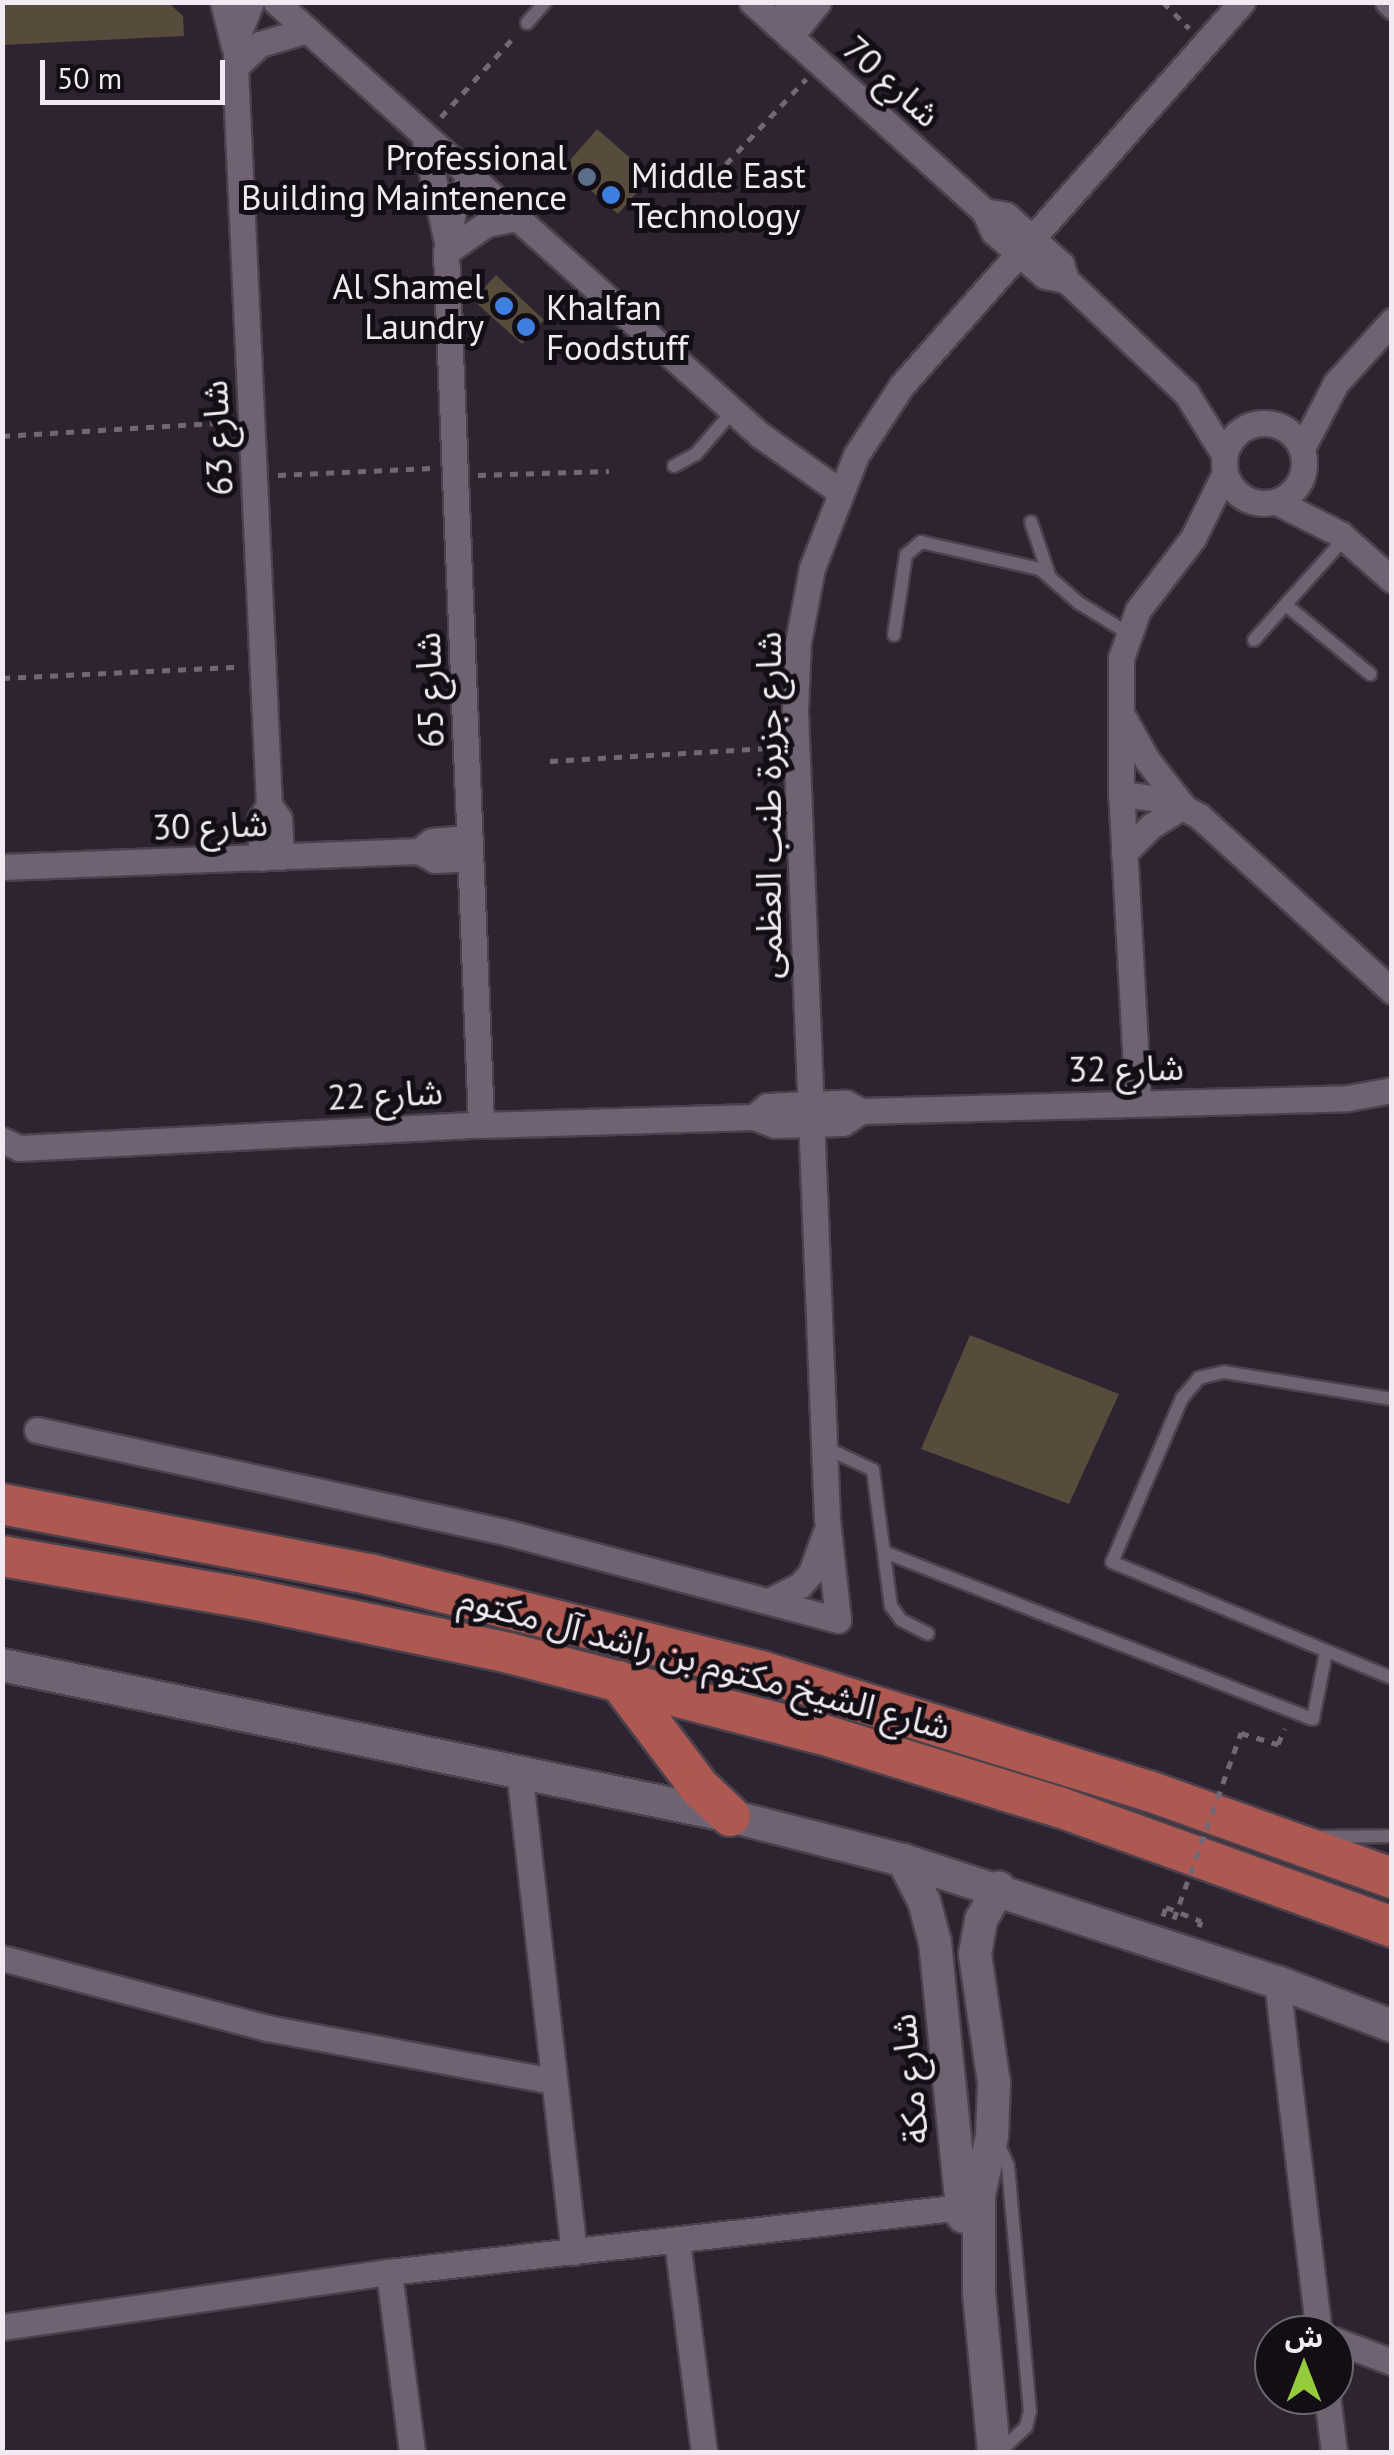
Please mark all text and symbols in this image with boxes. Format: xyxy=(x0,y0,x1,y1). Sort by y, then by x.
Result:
street label: شارع 70 xyxy=(835,27,949,135)
scale bar xyxy=(45,40,230,102)
text: 50 m xyxy=(57,58,122,97)
place label: Professional Building Maintenence xyxy=(241,136,567,218)
place label: Middle East Technology xyxy=(631,154,806,236)
marker: Professional Building Maintenence xyxy=(576,166,598,188)
marker: Middle East Technology xyxy=(600,184,622,206)
place label: Al Shamel Laundry xyxy=(332,265,484,347)
place label: Khalfan Foodstuff xyxy=(546,286,688,368)
marker: Al Shamel Laundry xyxy=(493,295,515,317)
marker: Khalfan Foodstuff xyxy=(515,316,537,338)
street label: شارع 63 xyxy=(193,379,241,497)
street label: شارع 65 xyxy=(406,631,452,749)
street label: شارع جزيرة طنب العظمى xyxy=(747,631,789,979)
street label: شارع 30 xyxy=(151,802,269,848)
street label: شارع 32 xyxy=(1068,1046,1184,1090)
street label: شارع 22 xyxy=(326,1070,444,1118)
street label: شارع الشيخ مكتوم بن راشد آل مكتوم xyxy=(455,1576,955,1748)
street label: شارع مكة xyxy=(881,2012,937,2146)
north arrow xyxy=(1254,2315,1354,2415)
text: ش xyxy=(1285,2318,1323,2355)

